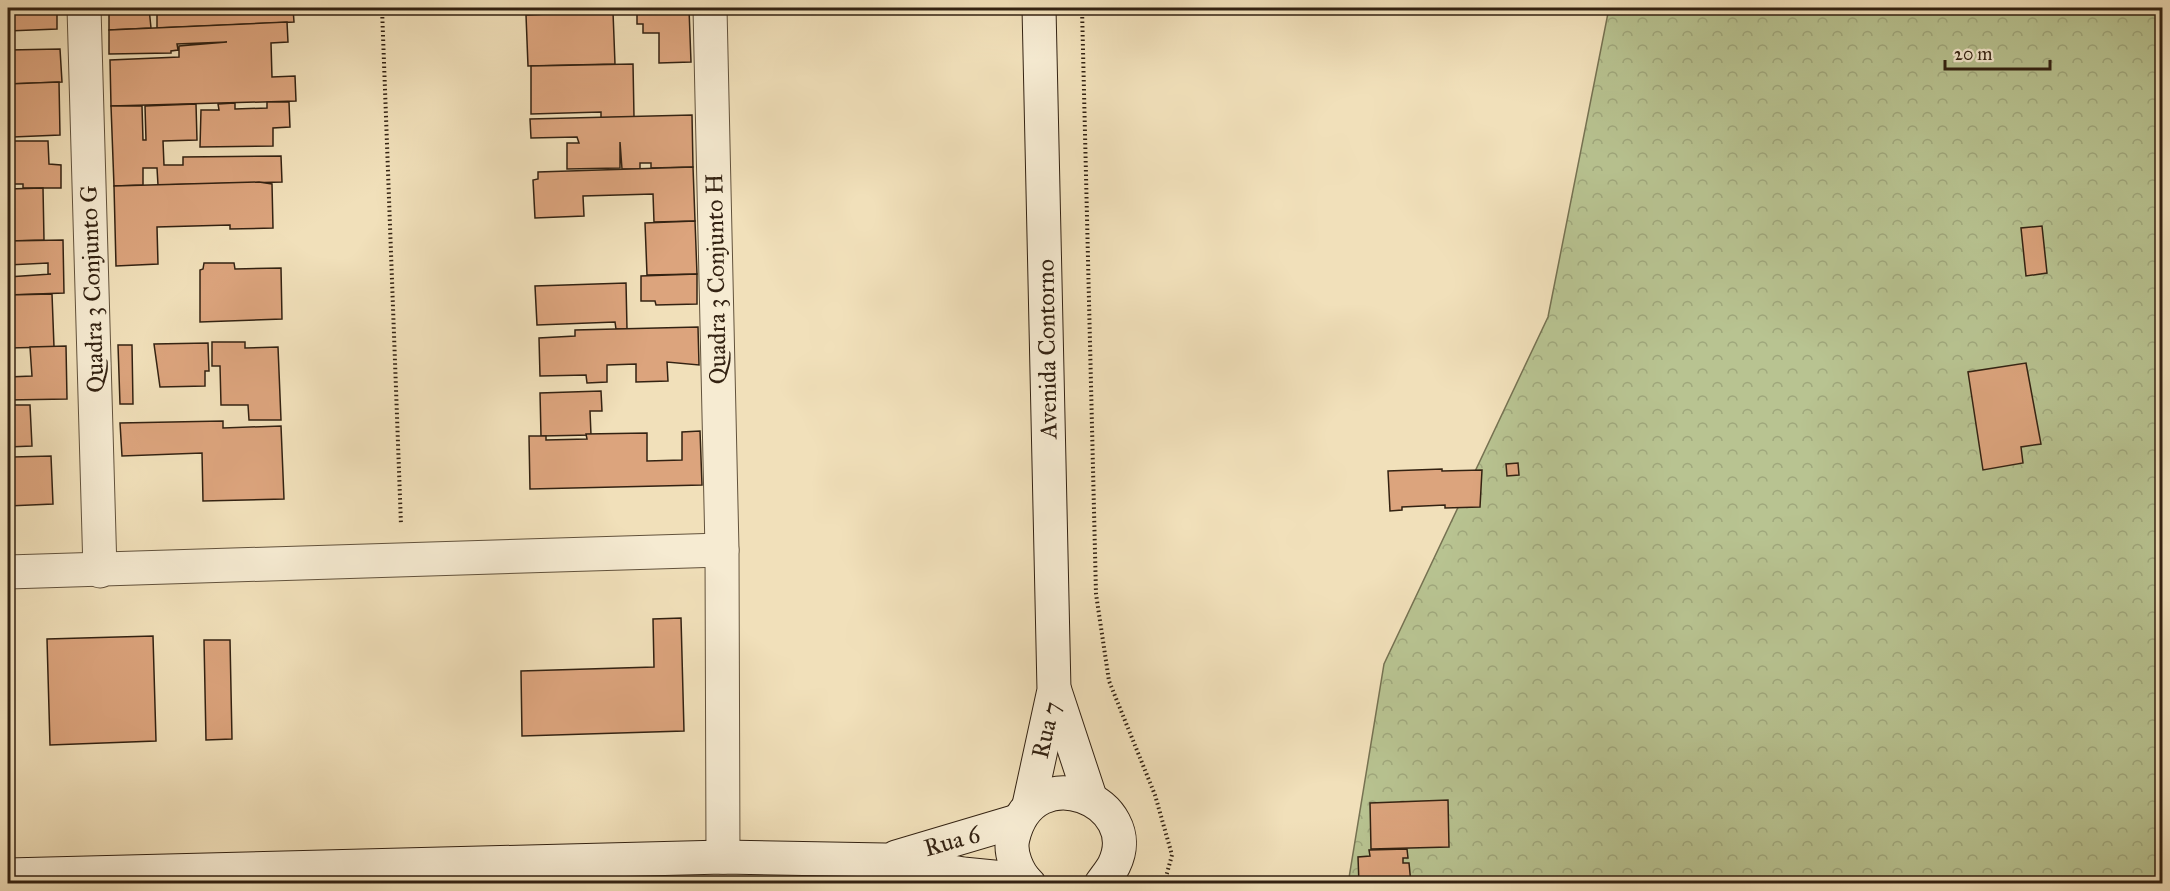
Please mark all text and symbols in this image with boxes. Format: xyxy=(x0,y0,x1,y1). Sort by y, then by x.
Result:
scale bar xyxy=(1945,33,2050,71)
text: 20 m xyxy=(1954,43,1992,65)
street label: Quadra 3 Conjunto H xyxy=(699,173,733,385)
street label: Quadra 3 Conjunto G xyxy=(73,185,111,393)
street label: Avenida Contorno xyxy=(1030,259,1064,440)
street label: Rua 7 xyxy=(1025,699,1067,761)
street label: Rua 6 xyxy=(920,819,984,863)

